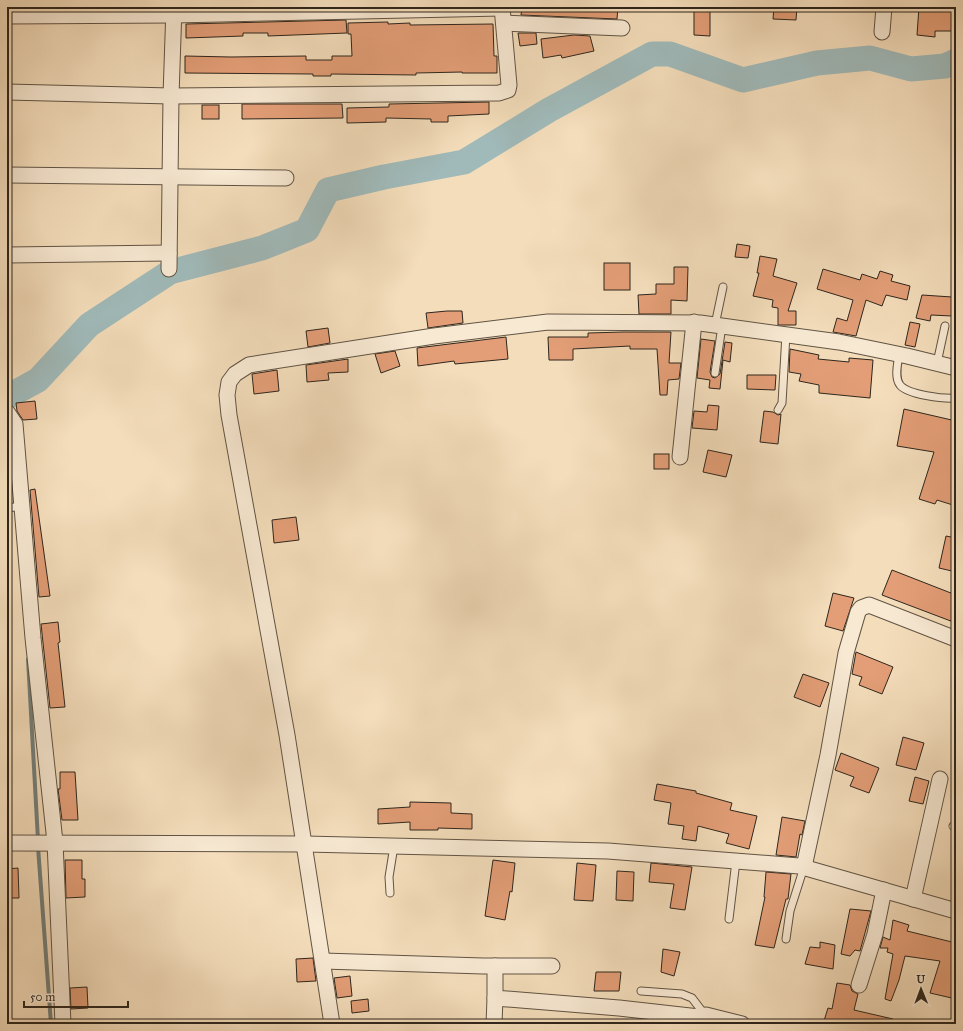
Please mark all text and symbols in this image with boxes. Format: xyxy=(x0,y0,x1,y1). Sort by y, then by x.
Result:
north arrow xyxy=(901,969,941,1009)
text: U xyxy=(916,973,926,986)
scale bar xyxy=(24,983,128,1009)
text: 50 m xyxy=(30,990,55,1004)

